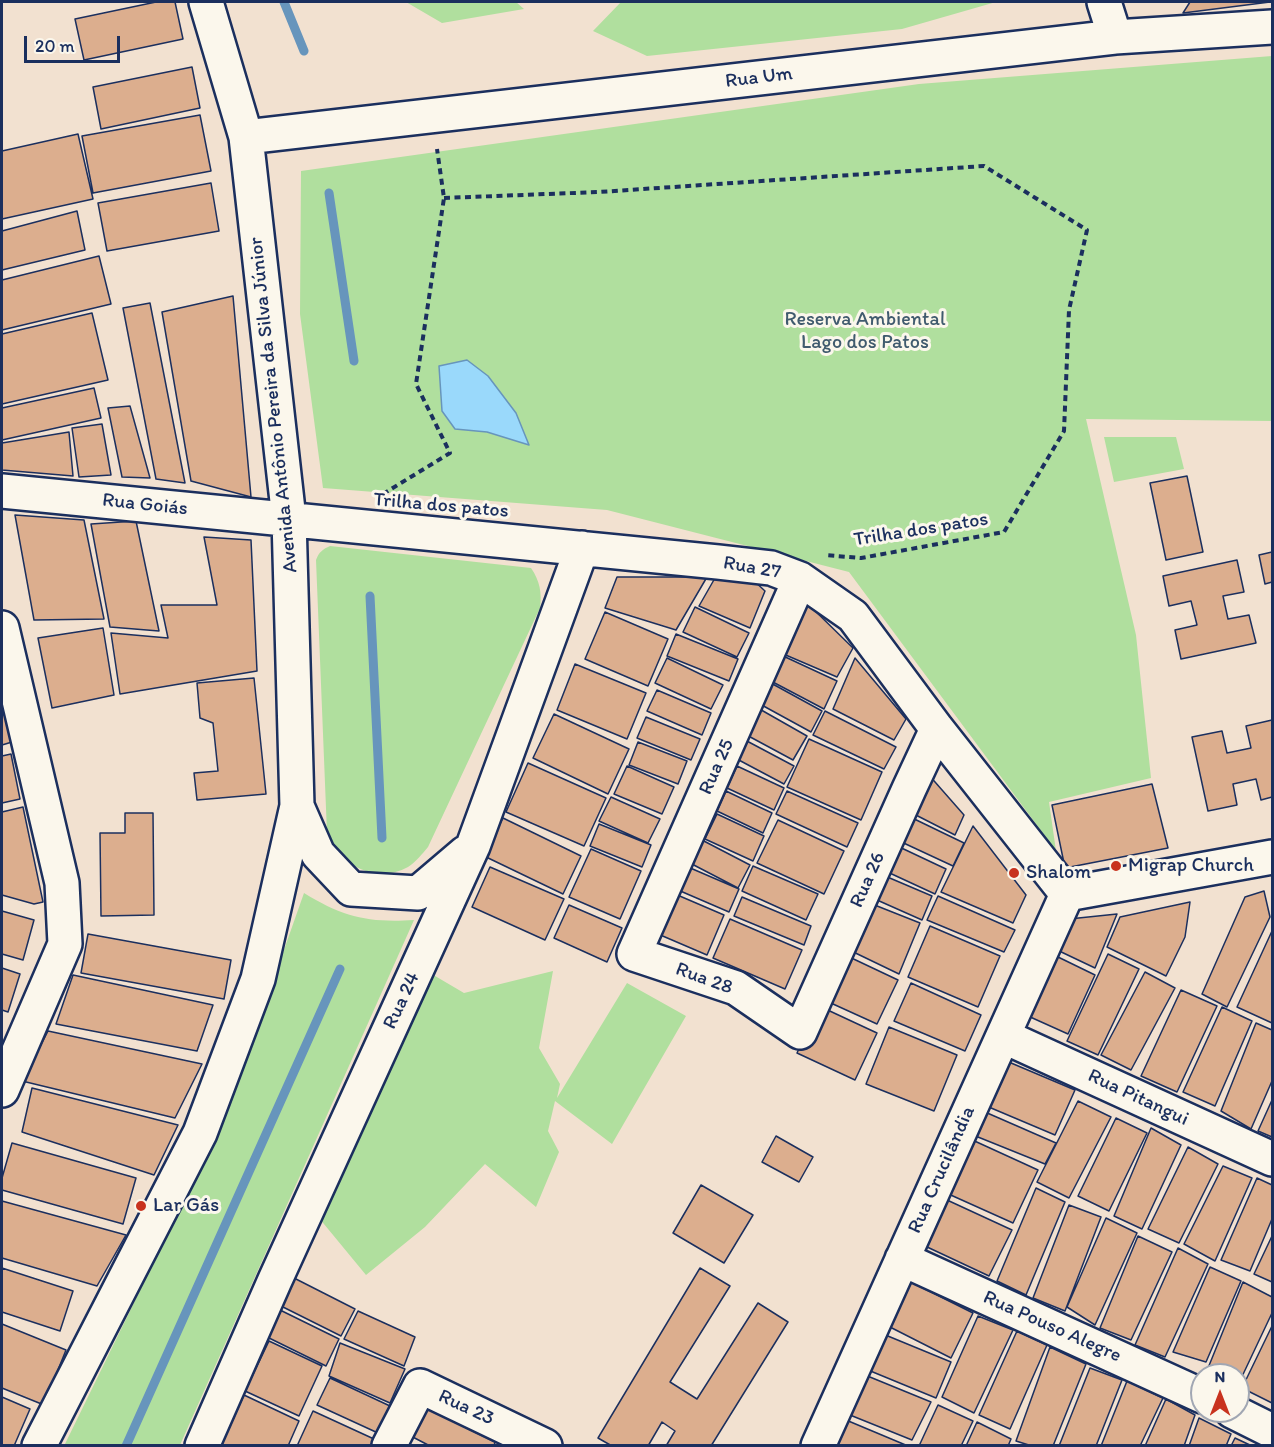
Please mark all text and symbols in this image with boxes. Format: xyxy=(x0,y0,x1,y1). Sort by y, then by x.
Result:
scale bar xyxy=(27,24,123,62)
text: 20 m xyxy=(35,35,75,57)
street label: Rua Um xyxy=(724,62,794,94)
street label: Avenida Antônio Pereira da Silva Júnior xyxy=(244,236,304,574)
park label: Reserva Ambiental Lago dos Patos xyxy=(784,308,946,355)
street label: Trilha dos patos xyxy=(372,488,510,524)
street label: Rua Goiás xyxy=(101,489,189,521)
street label: Trilha dos patos xyxy=(852,508,990,552)
street label: Rua 27 xyxy=(721,551,783,585)
street label: Rua 25 xyxy=(694,735,740,799)
street label: Rua 26 xyxy=(845,848,891,912)
place label: Migrap Church xyxy=(1128,854,1254,878)
marker: Migrap Church xyxy=(1109,859,1123,873)
place label: Shalom xyxy=(1026,861,1091,885)
marker: Shalom xyxy=(1007,866,1021,880)
street label: Rua 28 xyxy=(672,958,736,1000)
street label: Rua 24 xyxy=(378,969,426,1033)
street label: Rua Pitangui xyxy=(1084,1064,1192,1132)
street label: Rua Crucilândia xyxy=(903,1103,981,1237)
place label: Lar Gás xyxy=(153,1194,219,1218)
marker: Lar Gás xyxy=(134,1199,148,1213)
street label: Rua Pouso Alegre xyxy=(979,1286,1125,1368)
north arrow xyxy=(1190,1363,1250,1423)
text: N xyxy=(1215,1367,1225,1386)
street label: Rua 23 xyxy=(434,1385,498,1431)

